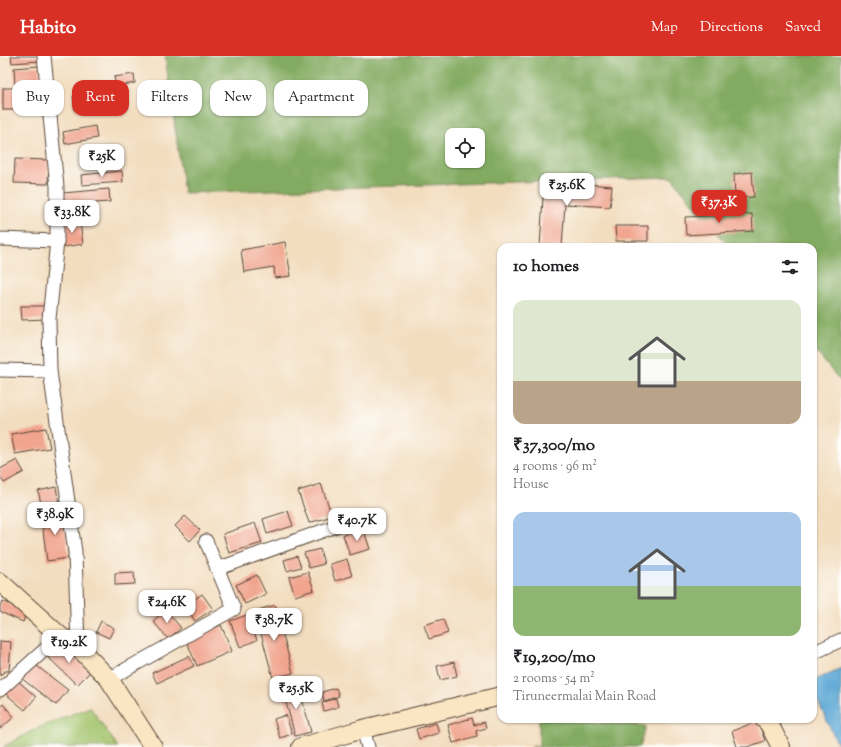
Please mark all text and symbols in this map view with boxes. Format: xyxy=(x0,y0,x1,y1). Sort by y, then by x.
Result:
text: Habito xyxy=(20,15,76,42)
text: Map xyxy=(651,18,678,38)
text: Directions xyxy=(700,18,763,38)
text: Saved xyxy=(785,18,821,38)
chip: Buy xyxy=(12,80,64,116)
chip: Rent xyxy=(72,80,129,116)
chip: Filters xyxy=(137,80,202,116)
chip: New xyxy=(210,80,266,116)
chip: Apartment xyxy=(274,80,368,116)
map controls xyxy=(445,128,485,168)
button: locate xyxy=(445,128,485,168)
pin: ₹25K xyxy=(78,144,126,178)
text: ₹25K xyxy=(88,148,116,166)
pin: ₹25.6K xyxy=(534,173,600,207)
text: ₹25.6K xyxy=(549,177,585,195)
pin: ₹37.3K xyxy=(686,190,752,224)
text: ₹37.3K xyxy=(701,194,737,212)
pin: ₹33.8K xyxy=(39,200,105,234)
text: ₹33.8K xyxy=(53,204,91,222)
text: 10 homes xyxy=(513,255,579,279)
icon: filters xyxy=(779,256,801,278)
icon: home xyxy=(621,326,693,398)
text: ₹37,300/mo xyxy=(513,434,595,458)
text: 4 rooms · 96 m² xyxy=(513,458,597,476)
text: House xyxy=(513,476,549,494)
pin: ₹38.9K xyxy=(22,502,88,536)
text: ₹38.9K xyxy=(36,506,74,524)
pin: ₹40.7K xyxy=(324,508,390,542)
text: ₹40.7K xyxy=(337,512,377,530)
icon: home xyxy=(621,538,693,610)
pin: ₹24.6K xyxy=(134,590,200,624)
text: ₹24.6K xyxy=(148,594,186,612)
pin: ₹38.7K xyxy=(241,608,307,642)
text: ₹38.7K xyxy=(255,612,293,630)
pin: ₹19.2K xyxy=(36,630,102,664)
text: ₹19.2K xyxy=(51,634,87,652)
text: ₹19,200/mo xyxy=(513,646,596,670)
text: 2 rooms · 54 m² xyxy=(513,670,595,688)
pin: ₹25.5K xyxy=(263,676,329,710)
text: ₹25.5K xyxy=(278,680,314,698)
text: Tiruneermalai Main Road xyxy=(513,688,656,706)

